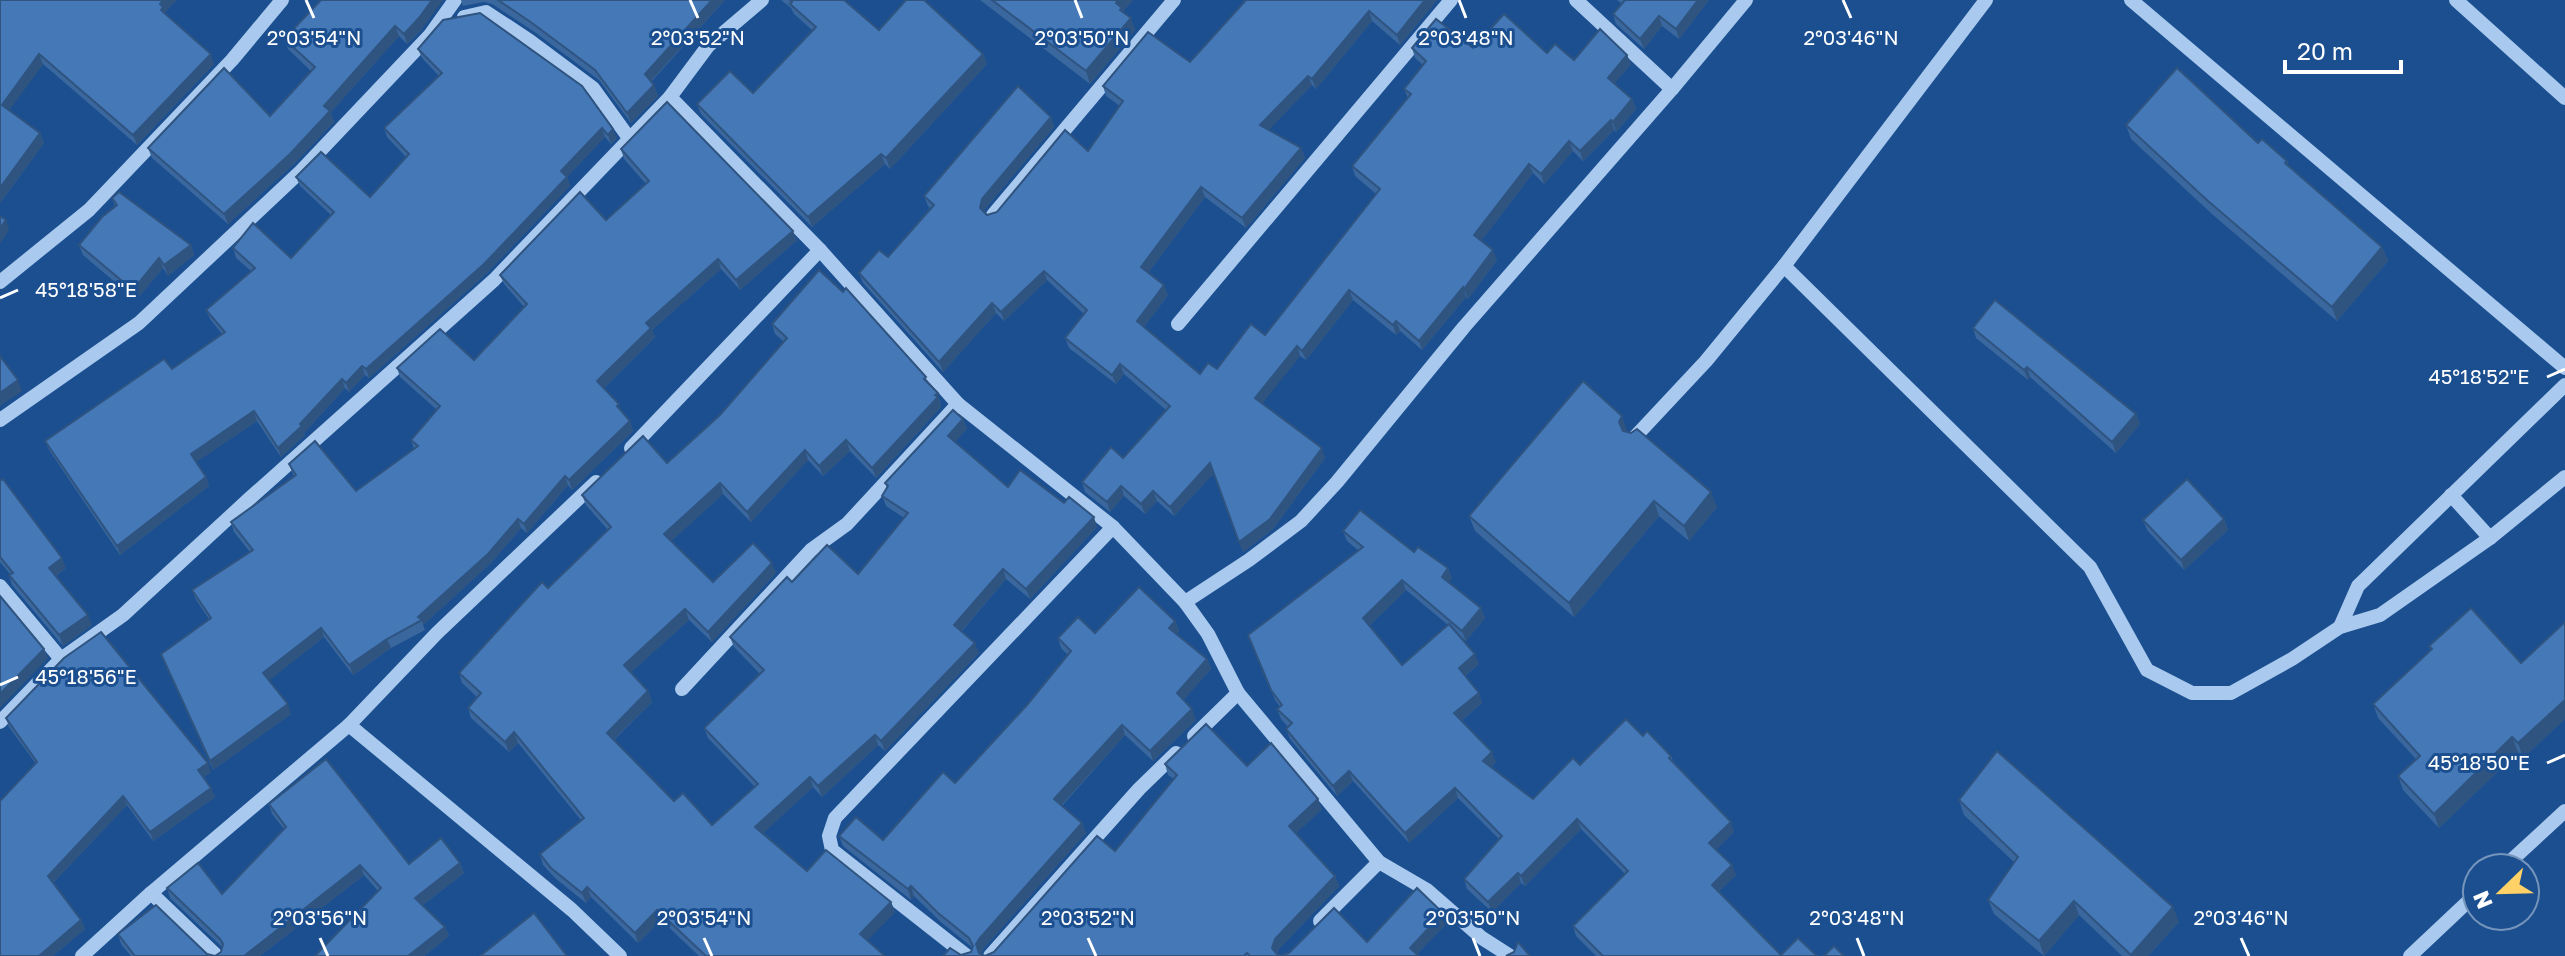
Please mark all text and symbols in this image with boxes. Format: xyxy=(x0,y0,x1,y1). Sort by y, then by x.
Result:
scale bar xyxy=(2285,24,2401,74)
text: 2°03'54"N xyxy=(267,25,361,49)
text: 2°03'52"N xyxy=(651,25,745,49)
text: 2°03'50"N xyxy=(1035,25,1129,49)
text: 2°03'48"N xyxy=(1418,25,1514,49)
text: 2°03'46"N xyxy=(1803,25,1899,49)
text: 20 m xyxy=(2297,36,2353,65)
text: 45°18'58"E xyxy=(35,277,137,301)
text: 45°18'52"E xyxy=(2428,364,2530,388)
text: 45°18'56"E xyxy=(35,664,137,688)
text: 45°18'50"E xyxy=(2428,750,2530,774)
north arrow xyxy=(2461,852,2541,932)
text: N xyxy=(2466,887,2498,913)
text: 2°03'56"N xyxy=(273,905,367,929)
text: 2°03'54"N xyxy=(657,905,751,929)
text: 2°03'52"N xyxy=(1041,905,1135,929)
text: 2°03'50"N xyxy=(1426,905,1520,929)
text: 2°03'48"N xyxy=(1809,905,1905,929)
text: 2°03'46"N xyxy=(2193,905,2289,929)

